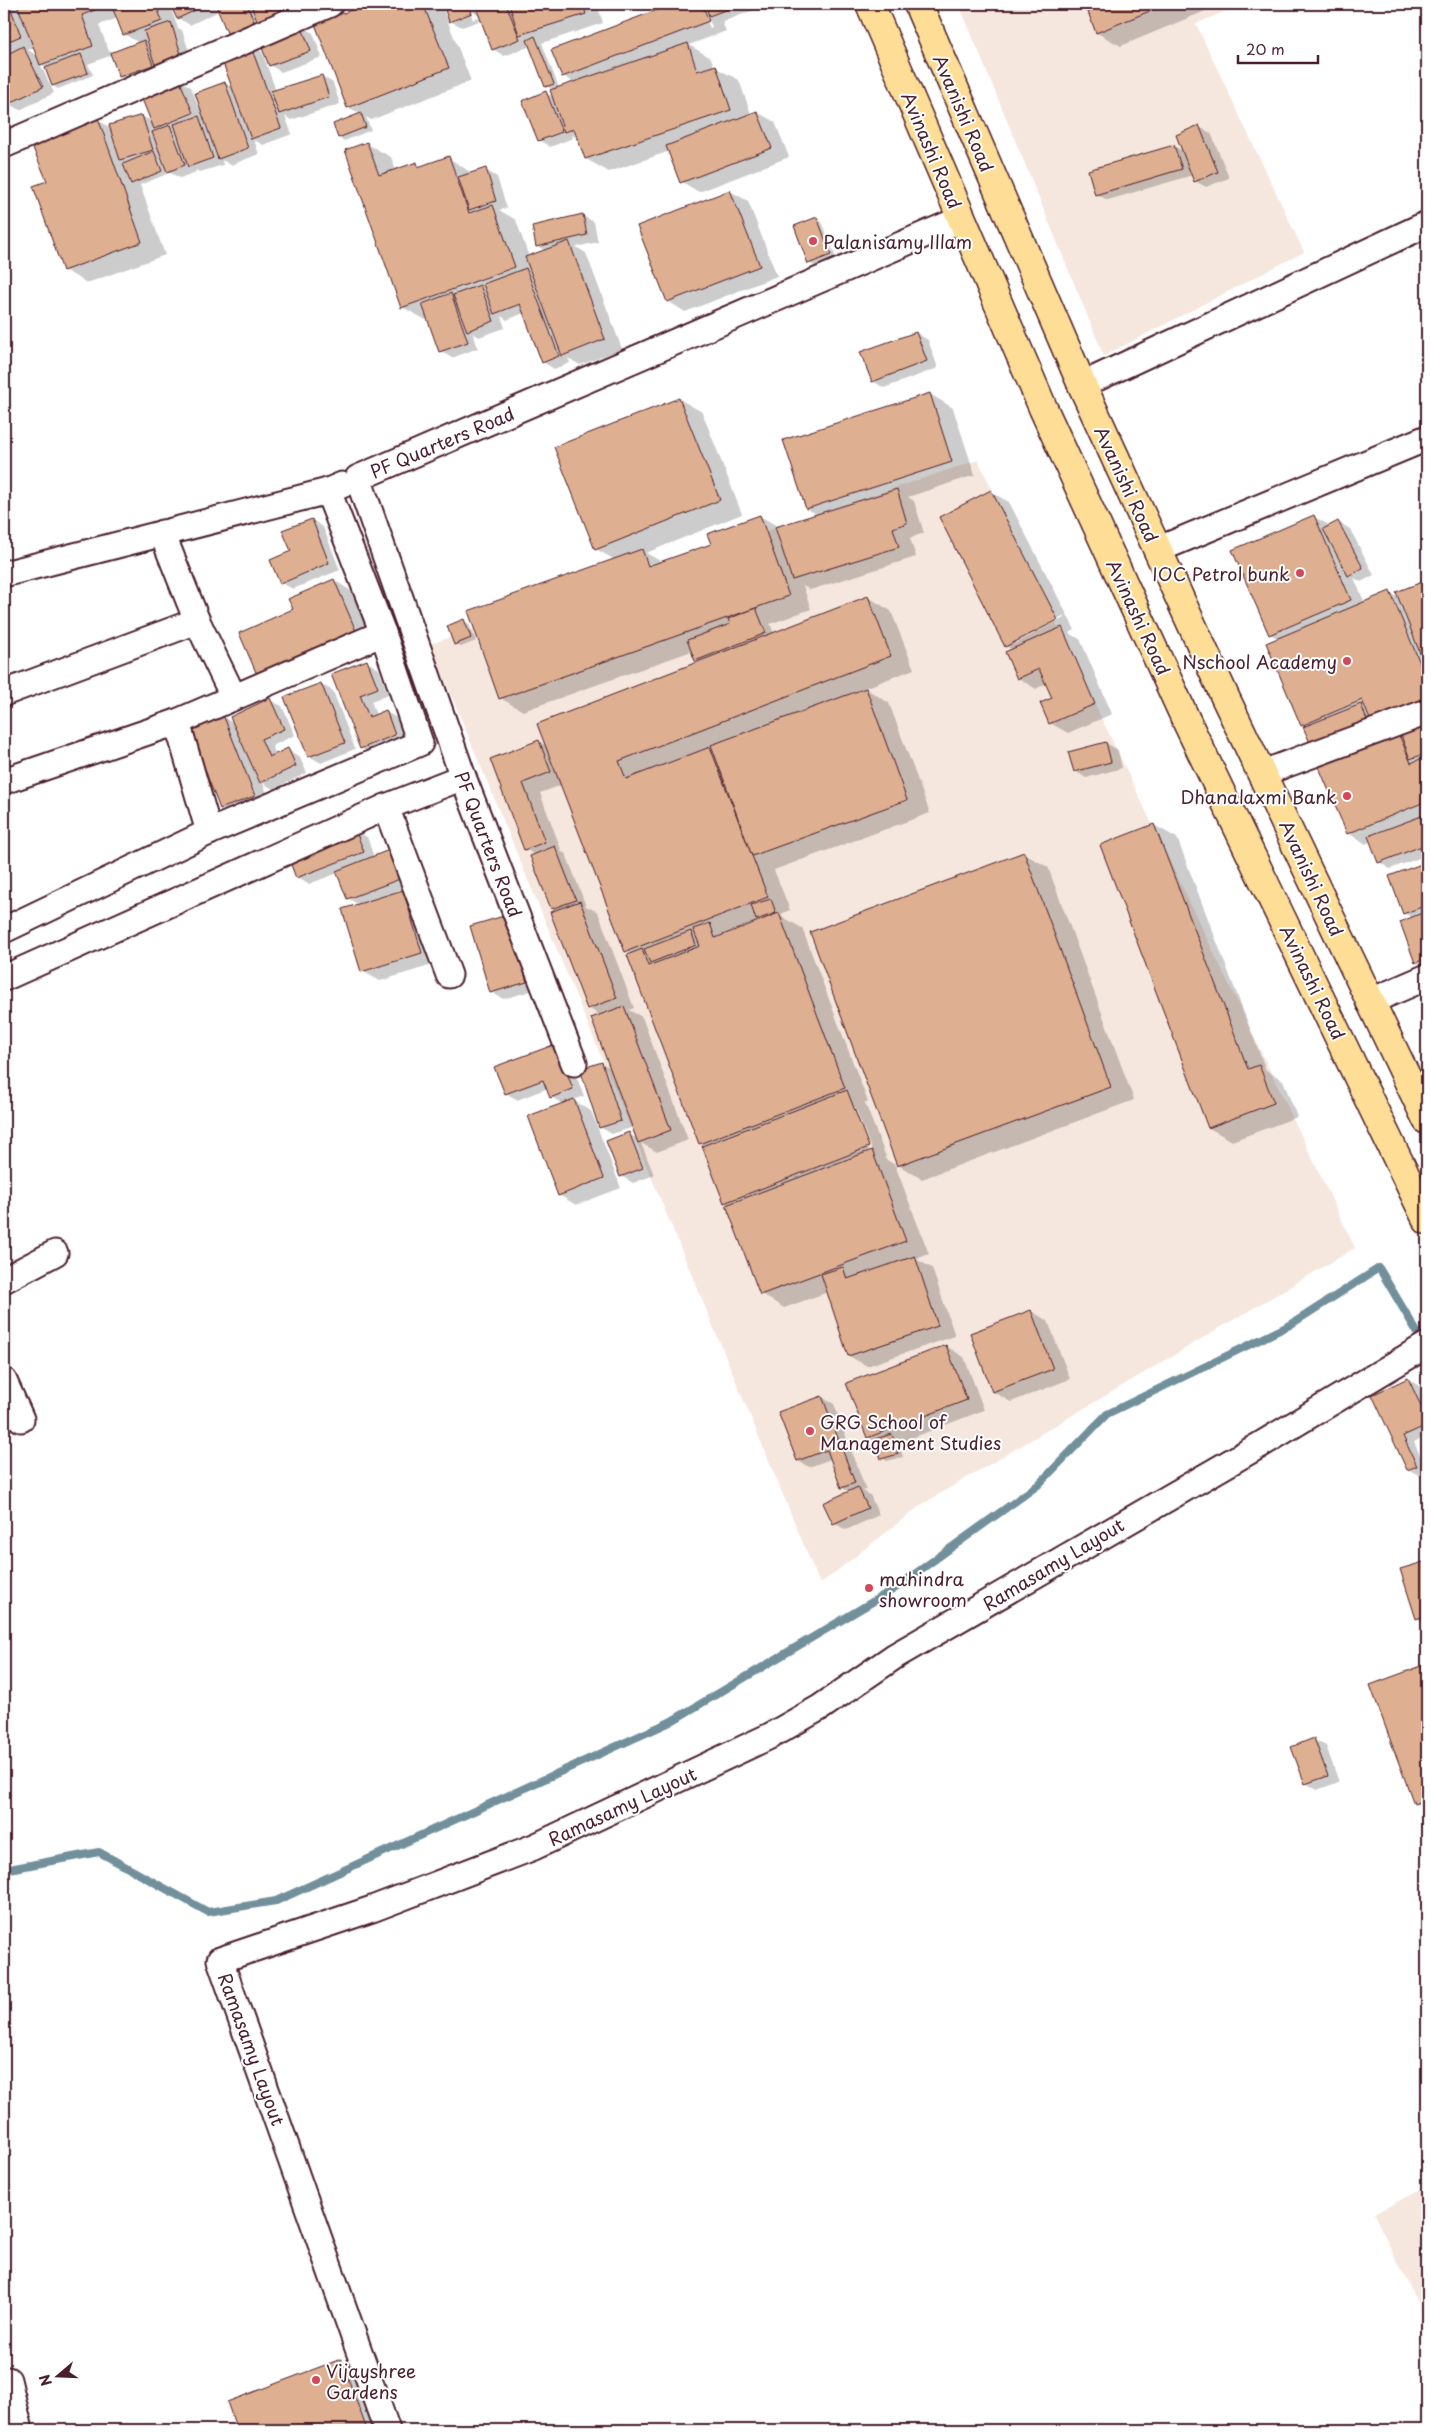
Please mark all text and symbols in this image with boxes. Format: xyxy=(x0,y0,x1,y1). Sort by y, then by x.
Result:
scale bar xyxy=(1238,32,1318,64)
text: 20 m xyxy=(1246,37,1285,60)
street label: Avanishi Road xyxy=(927,50,1001,176)
street label: Avinashi Road xyxy=(895,87,969,213)
place label: Palanisamy Illam xyxy=(823,228,972,255)
marker: Palanisamy Illam xyxy=(807,235,819,247)
street label: PF Quarters Road xyxy=(366,399,518,485)
street label: Avanishi Road xyxy=(1088,421,1166,547)
street label: Avinashi Road xyxy=(1100,555,1178,679)
place label: IOC Petrol bunk xyxy=(1152,560,1290,587)
marker: IOC Petrol bunk xyxy=(1294,567,1306,579)
place label: Nschool Academy xyxy=(1182,648,1337,675)
marker: Nschool Academy xyxy=(1341,655,1353,667)
street label: PF Quarters Road xyxy=(449,767,529,921)
place label: Dhanalaxmi Bank xyxy=(1180,783,1337,810)
marker: Dhanalaxmi Bank xyxy=(1341,790,1353,802)
street label: Avanishi Road xyxy=(1273,815,1351,941)
street label: Avinashi Road xyxy=(1273,920,1353,1044)
place label: GRG School of Management Studies xyxy=(820,1408,1001,1456)
marker: GRG School of Management Studies xyxy=(804,1425,816,1437)
street label: Ramasamy Layout xyxy=(977,1511,1129,1617)
place label: mahindra showroom xyxy=(879,1565,967,1613)
marker: mahindra showroom xyxy=(863,1582,875,1594)
street label: Ramasamy Layout xyxy=(543,1760,701,1852)
street label: Ramasamy Layout xyxy=(212,1969,292,2129)
north arrow xyxy=(32,2352,82,2402)
place label: Vijayshree Gardens xyxy=(326,2357,416,2405)
text: N xyxy=(34,2372,57,2389)
marker: Vijayshree Gardens xyxy=(310,2374,322,2386)

